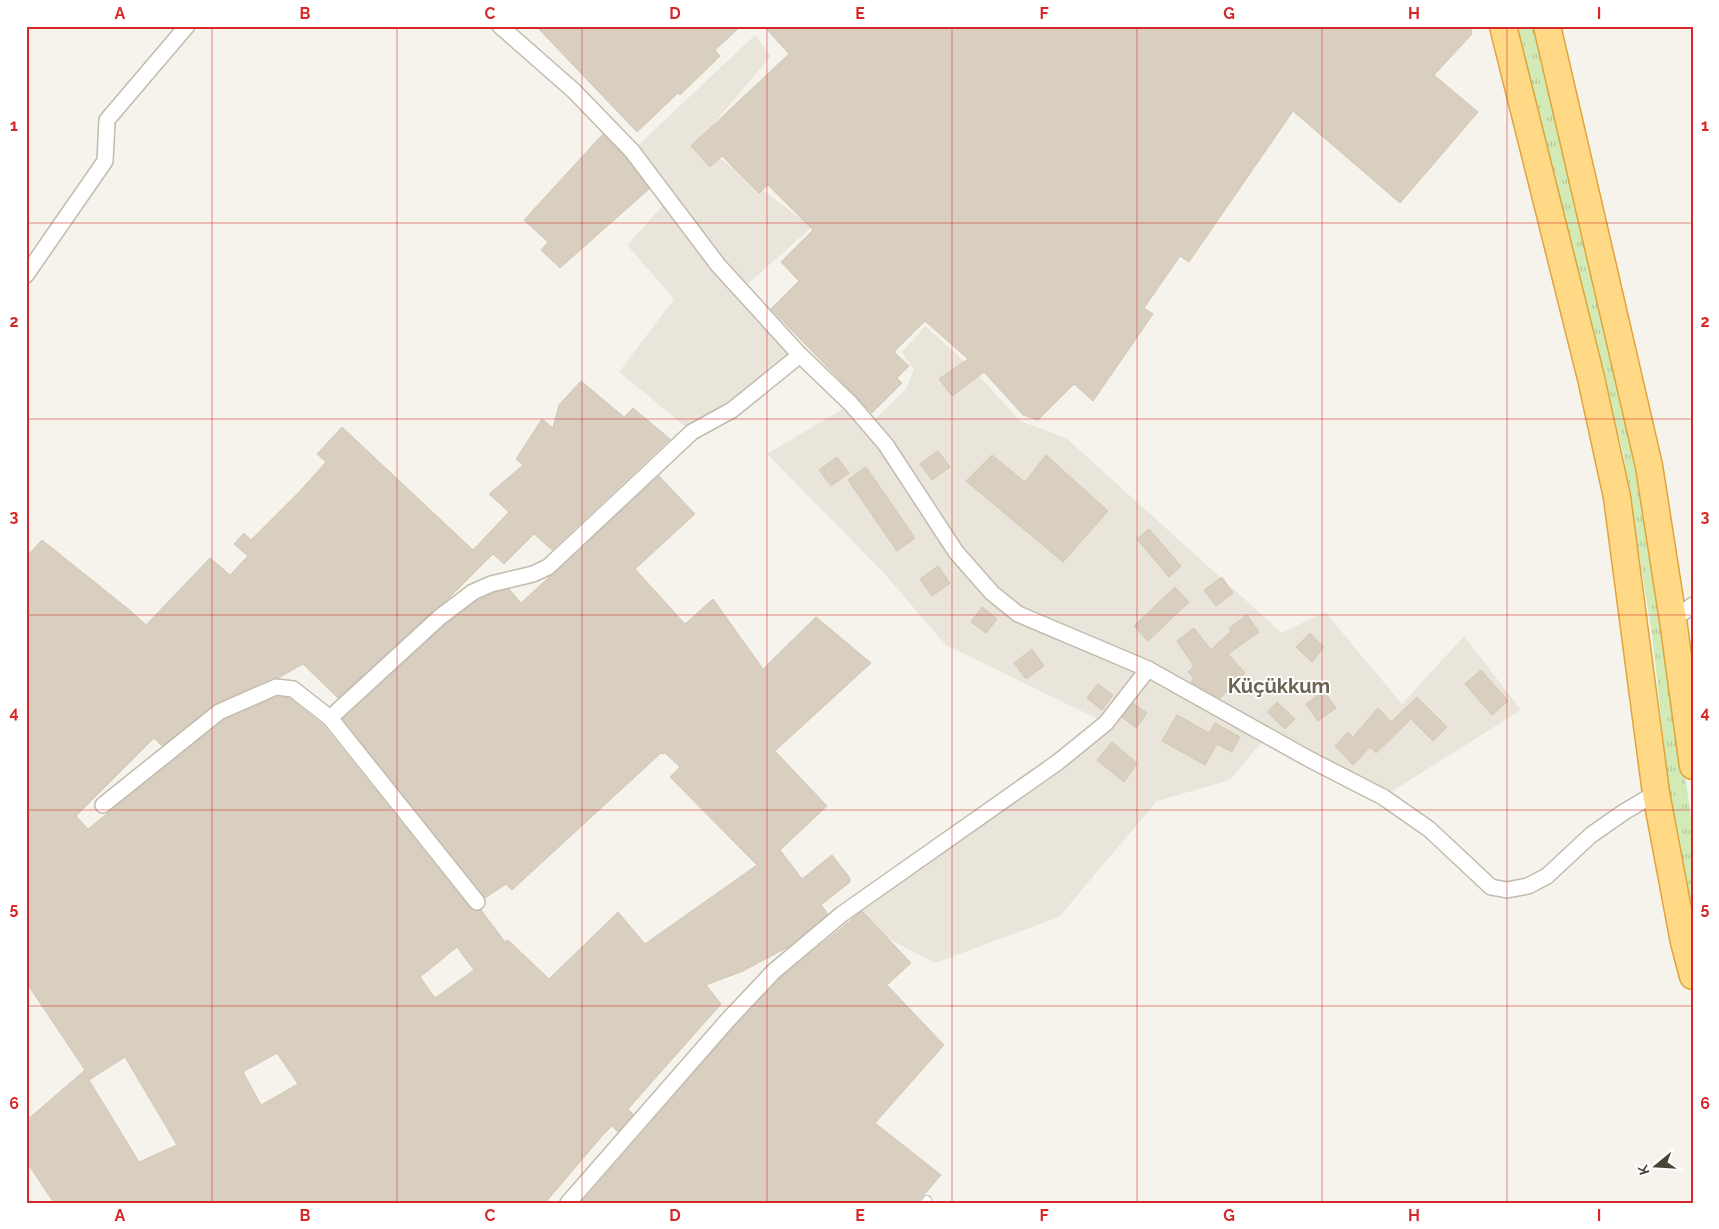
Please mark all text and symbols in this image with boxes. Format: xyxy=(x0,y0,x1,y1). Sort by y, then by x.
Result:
text: A xyxy=(115,4,126,23)
text: B xyxy=(300,4,311,23)
text: C xyxy=(485,4,496,23)
text: D xyxy=(669,4,681,23)
text: E xyxy=(855,4,865,23)
text: F xyxy=(1039,4,1049,23)
text: G xyxy=(1223,4,1235,23)
text: H xyxy=(1408,4,1420,23)
text: I xyxy=(1597,4,1601,23)
text: 1 xyxy=(10,116,18,135)
text: 1 xyxy=(1701,116,1709,135)
text: 2 xyxy=(9,312,19,331)
text: 2 xyxy=(1700,312,1710,331)
text: 3 xyxy=(10,507,19,526)
text: 3 xyxy=(1701,507,1710,526)
district label: Küçükkum xyxy=(1228,674,1330,698)
text: 4 xyxy=(9,703,19,722)
text: 4 xyxy=(1700,703,1710,722)
text: 5 xyxy=(10,899,19,918)
text: 5 xyxy=(1701,899,1710,918)
text: 6 xyxy=(9,1094,19,1113)
text: 6 xyxy=(1700,1094,1710,1113)
north arrow xyxy=(1632,1142,1682,1192)
text: K xyxy=(1634,1162,1653,1177)
text: A xyxy=(115,1206,126,1225)
text: B xyxy=(300,1206,311,1225)
text: C xyxy=(485,1206,496,1225)
text: D xyxy=(669,1206,681,1225)
text: E xyxy=(855,1206,865,1225)
text: F xyxy=(1039,1206,1049,1225)
text: G xyxy=(1223,1206,1235,1225)
text: H xyxy=(1408,1206,1420,1225)
text: I xyxy=(1597,1206,1601,1225)

